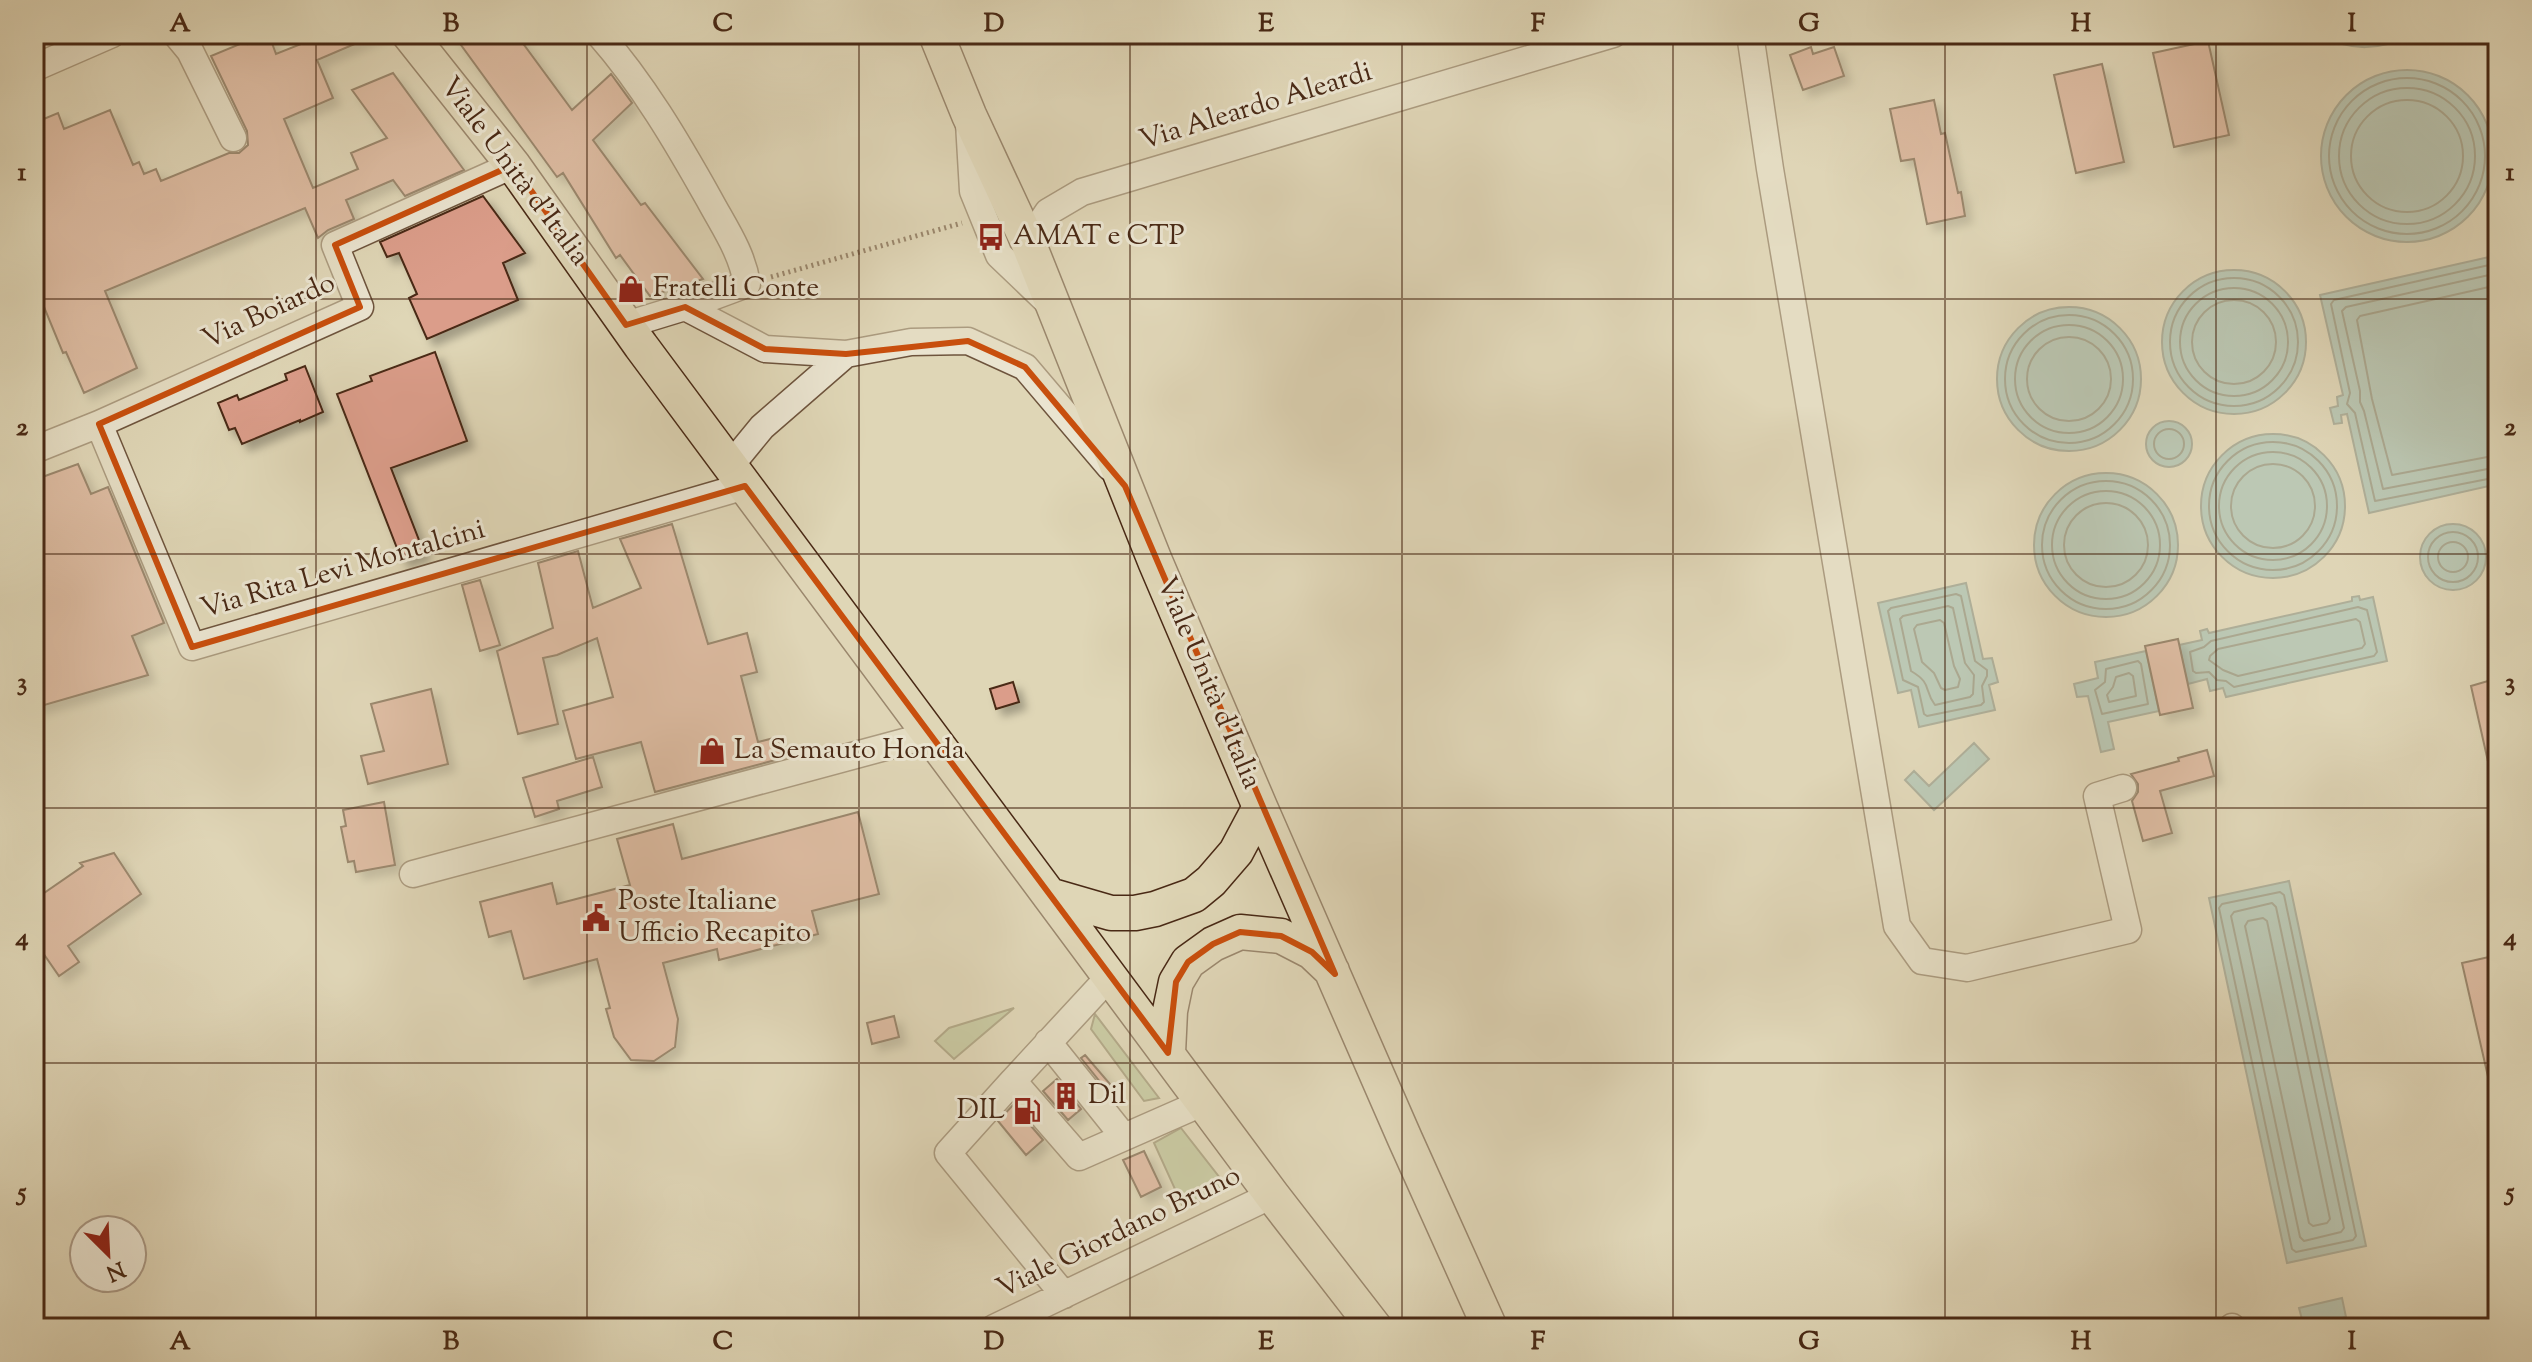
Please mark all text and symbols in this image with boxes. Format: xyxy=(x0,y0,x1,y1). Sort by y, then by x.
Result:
text: A xyxy=(169,6,191,43)
text: B xyxy=(443,6,460,43)
text: C xyxy=(713,6,733,43)
text: D xyxy=(984,6,1004,43)
text: E xyxy=(1258,6,1274,43)
text: F xyxy=(1531,6,1546,43)
text: G xyxy=(1798,6,1820,43)
text: H xyxy=(2071,6,2092,43)
text: I xyxy=(2348,6,2357,43)
street label: Via Aleardo Aleardi xyxy=(1135,53,1377,161)
street label: Viale Unità d'Italia xyxy=(430,69,598,275)
text: 1 xyxy=(18,155,27,192)
text: 1 xyxy=(2506,155,2515,192)
place label: AMAT e CTP xyxy=(1013,217,1184,257)
bus stop icon: AMAT e CTP xyxy=(976,222,1006,252)
street label: Via Boiardo xyxy=(196,264,342,360)
place label: Fratelli Conte xyxy=(653,269,819,309)
shop icon: Fratelli Conte xyxy=(616,274,646,304)
text: 2 xyxy=(16,410,29,447)
text: 2 xyxy=(2504,410,2517,447)
street label: Via Rita Levi Montalcini xyxy=(196,510,490,630)
street label: Viale Unità d'Italia xyxy=(1145,571,1271,795)
text: 3 xyxy=(17,665,27,702)
text: 3 xyxy=(2505,665,2515,702)
place label: La Semauto Honda xyxy=(734,731,965,771)
shop icon: La Semauto Honda xyxy=(697,736,727,766)
place label: Poste Italiane Ufficio Recapito xyxy=(618,882,811,954)
public building icon: Poste Italiane Ufficio Recapito xyxy=(581,903,611,933)
text: 4 xyxy=(14,920,29,957)
text: 4 xyxy=(2502,920,2517,957)
place label: Dil xyxy=(1088,1076,1126,1116)
building icon: Dil xyxy=(1051,1081,1081,1111)
place label: DIL xyxy=(957,1091,1005,1131)
fuel station icon: DIL xyxy=(1012,1096,1042,1126)
street label: Viale Giordano Bruno xyxy=(990,1156,1248,1310)
text: 5 xyxy=(16,1175,27,1212)
text: 5 xyxy=(2504,1175,2515,1212)
north arrow xyxy=(68,1214,148,1294)
text: N xyxy=(100,1251,129,1288)
text: A xyxy=(169,1324,191,1361)
text: B xyxy=(443,1324,460,1361)
text: C xyxy=(713,1324,733,1361)
text: D xyxy=(984,1324,1004,1361)
text: E xyxy=(1258,1324,1274,1361)
text: F xyxy=(1531,1324,1546,1361)
text: G xyxy=(1798,1324,1820,1361)
text: H xyxy=(2071,1324,2092,1361)
text: I xyxy=(2348,1324,2357,1361)

